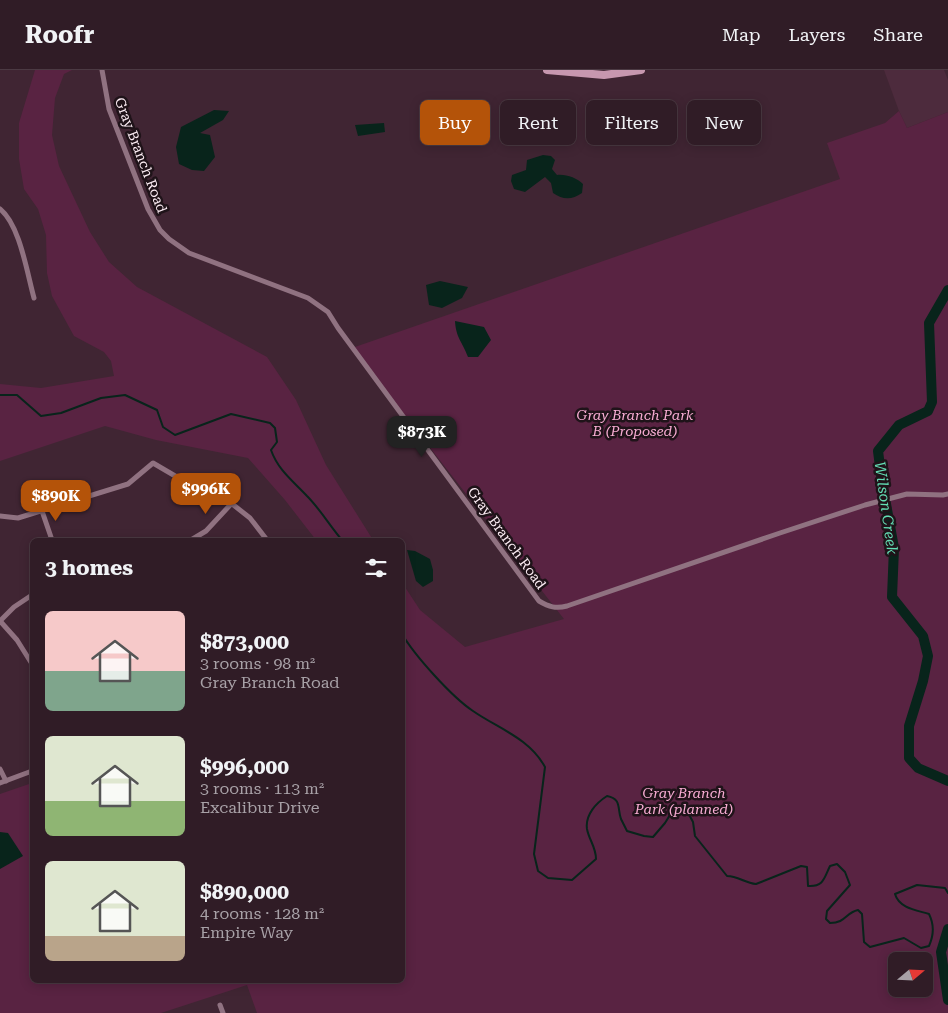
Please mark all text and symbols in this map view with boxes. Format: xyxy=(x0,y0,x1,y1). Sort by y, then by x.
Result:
text: Roofr xyxy=(25,21,94,49)
text: Map xyxy=(722,24,761,45)
text: Layers xyxy=(789,24,845,45)
text: Share xyxy=(873,24,923,45)
street label: Gray Branch Road xyxy=(112,95,170,215)
chip: Buy xyxy=(420,100,490,145)
chip: Rent xyxy=(500,100,576,145)
chip: Filters xyxy=(586,100,677,145)
chip: New xyxy=(687,100,761,145)
park label: Gray Branch Park B (Proposed) xyxy=(577,407,694,439)
pin: $873K xyxy=(387,416,457,458)
text: $873K xyxy=(398,422,446,441)
water label: Wilson Creek xyxy=(871,460,902,556)
pin: $996K xyxy=(171,472,241,515)
text: $996K xyxy=(182,479,230,498)
pin: $890K xyxy=(21,480,91,522)
street label: Gray Branch Road xyxy=(465,484,549,592)
text: $890K xyxy=(32,486,80,505)
icon: filters xyxy=(362,554,390,582)
text: 3 homes xyxy=(45,556,133,580)
text: $873,000 xyxy=(200,630,289,654)
icon: home xyxy=(85,631,145,691)
text: 3 rooms · 98 m² xyxy=(200,654,315,673)
text: Gray Branch Road xyxy=(200,673,339,692)
text: $996,000 xyxy=(200,755,289,779)
icon: home xyxy=(85,756,145,816)
text: 3 rooms · 113 m² xyxy=(200,779,324,798)
park label: Gray Branch Park (planned) xyxy=(634,785,733,817)
text: Excalibur Drive xyxy=(200,798,320,817)
text: $890,000 xyxy=(200,880,289,904)
icon: home xyxy=(85,881,145,941)
text: 4 rooms · 128 m² xyxy=(200,904,324,923)
text: Empire Way xyxy=(200,923,293,942)
north arrow xyxy=(888,952,932,998)
map controls xyxy=(888,952,933,997)

